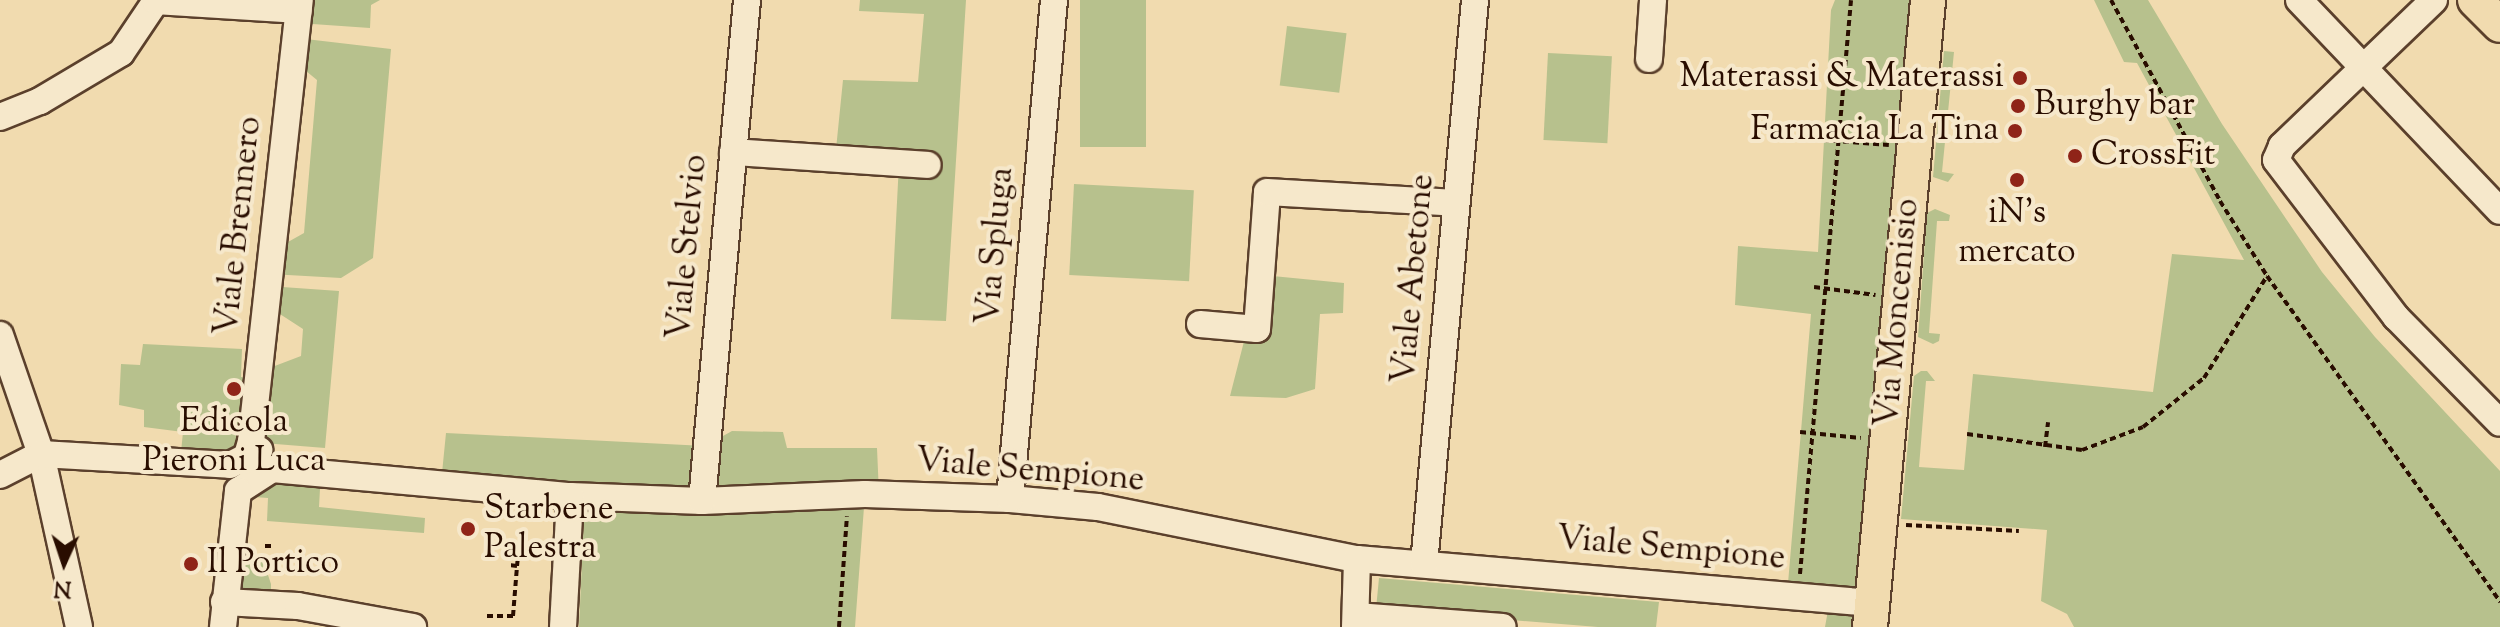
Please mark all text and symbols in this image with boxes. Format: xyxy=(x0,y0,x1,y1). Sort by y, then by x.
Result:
place label: Materassi & Materassi xyxy=(1680,58,2004,98)
marker: Materassi & Materassi xyxy=(2011,69,2029,87)
place label: Burghy bar xyxy=(2034,86,2195,126)
marker: Burghy bar xyxy=(2009,97,2027,115)
place label: Farmacia La Tina xyxy=(1750,111,1999,151)
street label: Viale Brennero xyxy=(207,114,271,338)
marker: Farmacia La Tina xyxy=(2006,122,2024,140)
place label: CrossFit xyxy=(2091,136,2215,176)
marker: CrossFit xyxy=(2066,147,2084,165)
street label: Viale Stelvio xyxy=(660,153,716,341)
street label: Via Spluga xyxy=(969,166,1023,326)
marker: iN's mercato xyxy=(2008,171,2026,189)
street label: Viale Abetone xyxy=(1385,172,1443,386)
place label: iN's mercato xyxy=(1958,193,2076,272)
street label: Via Moncenisio xyxy=(1868,197,1928,429)
marker: Edicola Pieroni Luca xyxy=(225,380,243,398)
place label: Edicola Pieroni Luca xyxy=(142,402,326,482)
street label: Viale Sempione xyxy=(914,441,1146,501)
place label: Starbene Palestra xyxy=(484,489,614,568)
street label: Viale Sempione xyxy=(1555,519,1787,579)
marker: Starbene Palestra xyxy=(459,520,477,538)
north arrow xyxy=(24,523,104,603)
place label: Il Portico xyxy=(207,544,339,584)
marker: Il Portico xyxy=(182,555,200,573)
text: N xyxy=(53,571,72,603)

